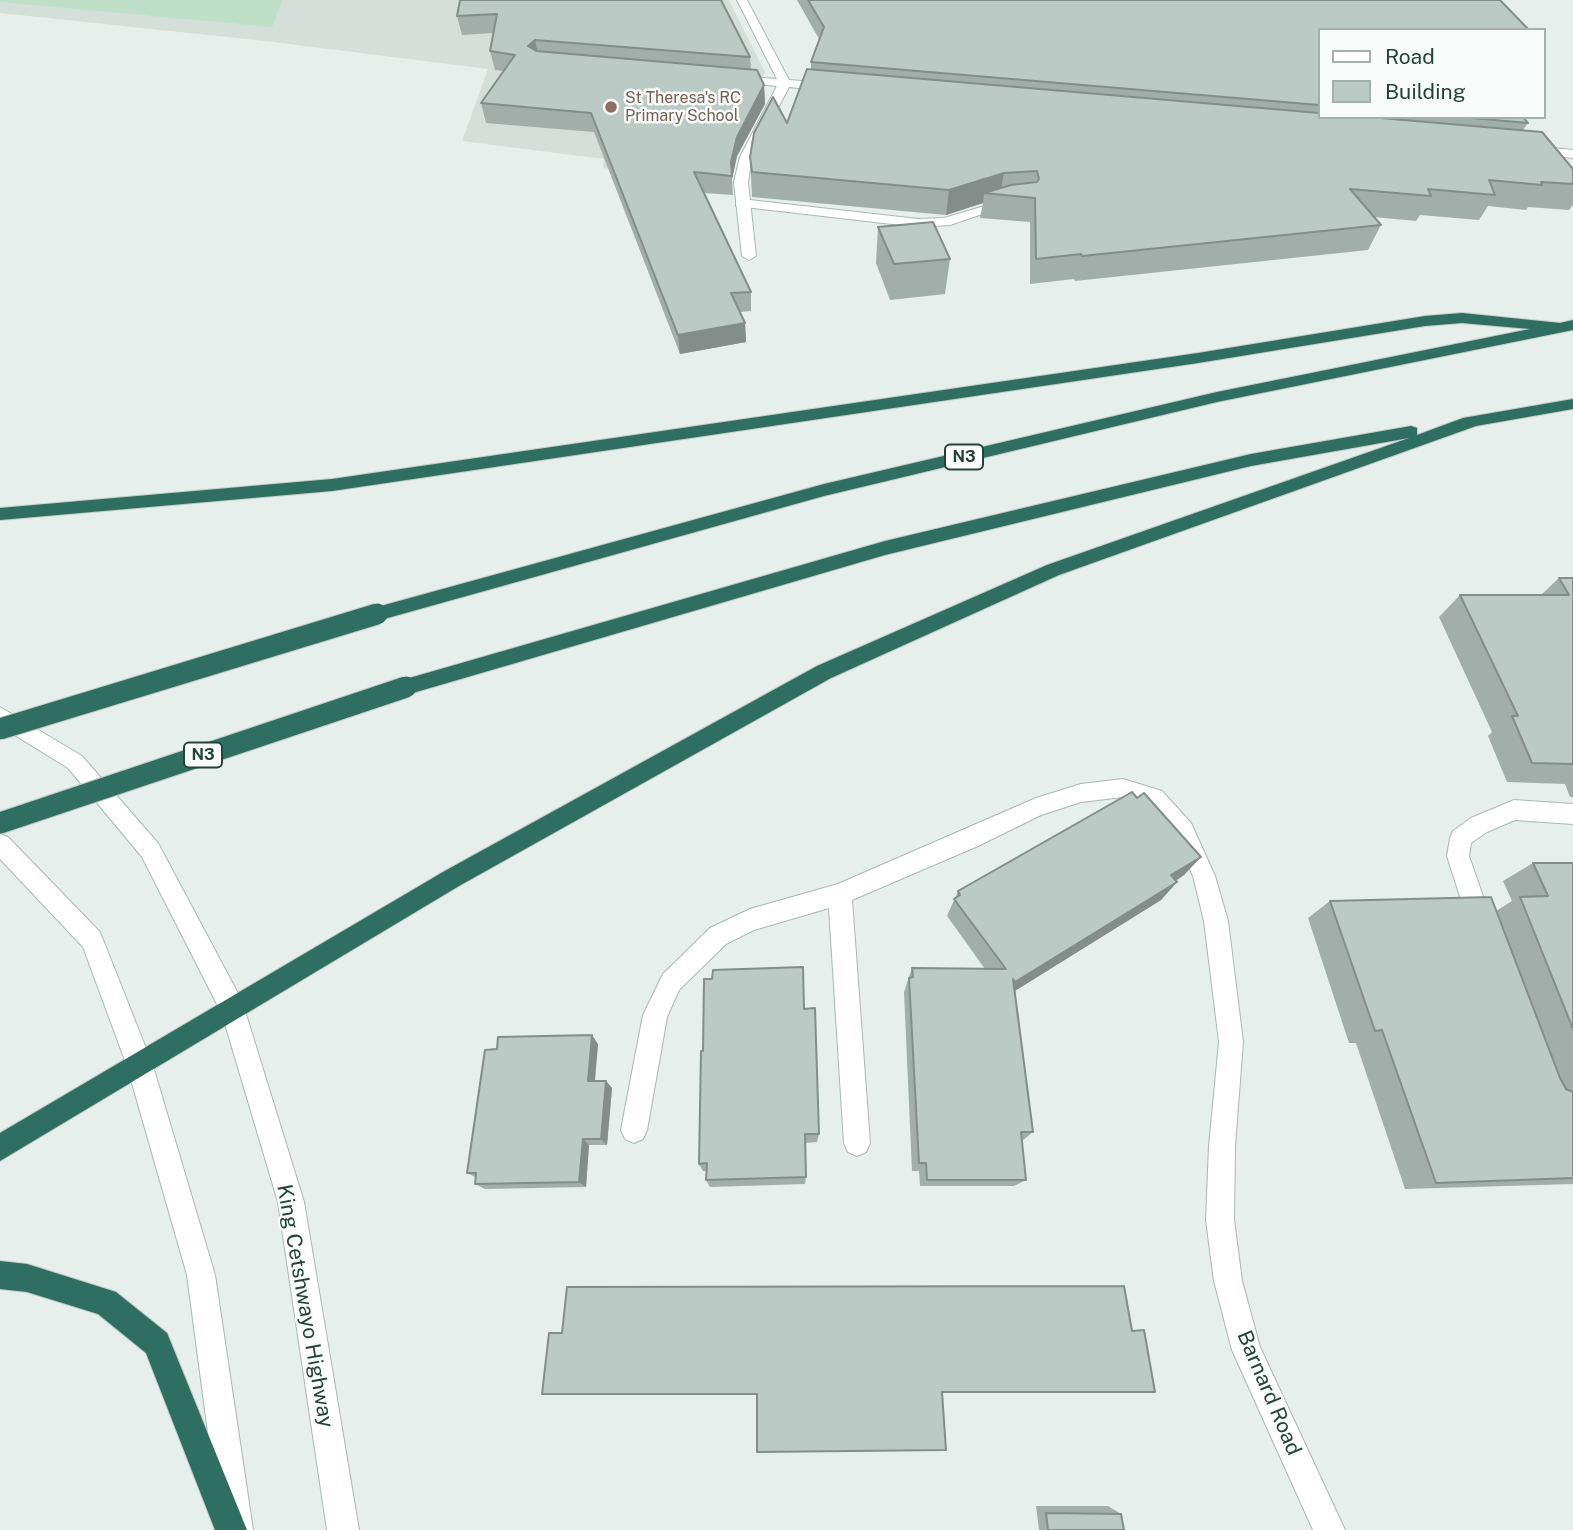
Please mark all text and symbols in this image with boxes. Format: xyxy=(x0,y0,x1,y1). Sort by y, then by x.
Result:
legend xyxy=(1318,28,1545,119)
text: Road xyxy=(1385,44,1435,69)
text: Building xyxy=(1385,79,1466,104)
place label: St Theresa's RC Primary School xyxy=(625,88,741,126)
marker: St Theresa's RC Primary School xyxy=(603,99,619,115)
road number: N3 xyxy=(945,445,983,470)
road number: N3 xyxy=(184,742,222,768)
street label: King Cetshwayo Highway xyxy=(271,1182,339,1430)
street label: Barnard Road xyxy=(1231,1327,1307,1459)

